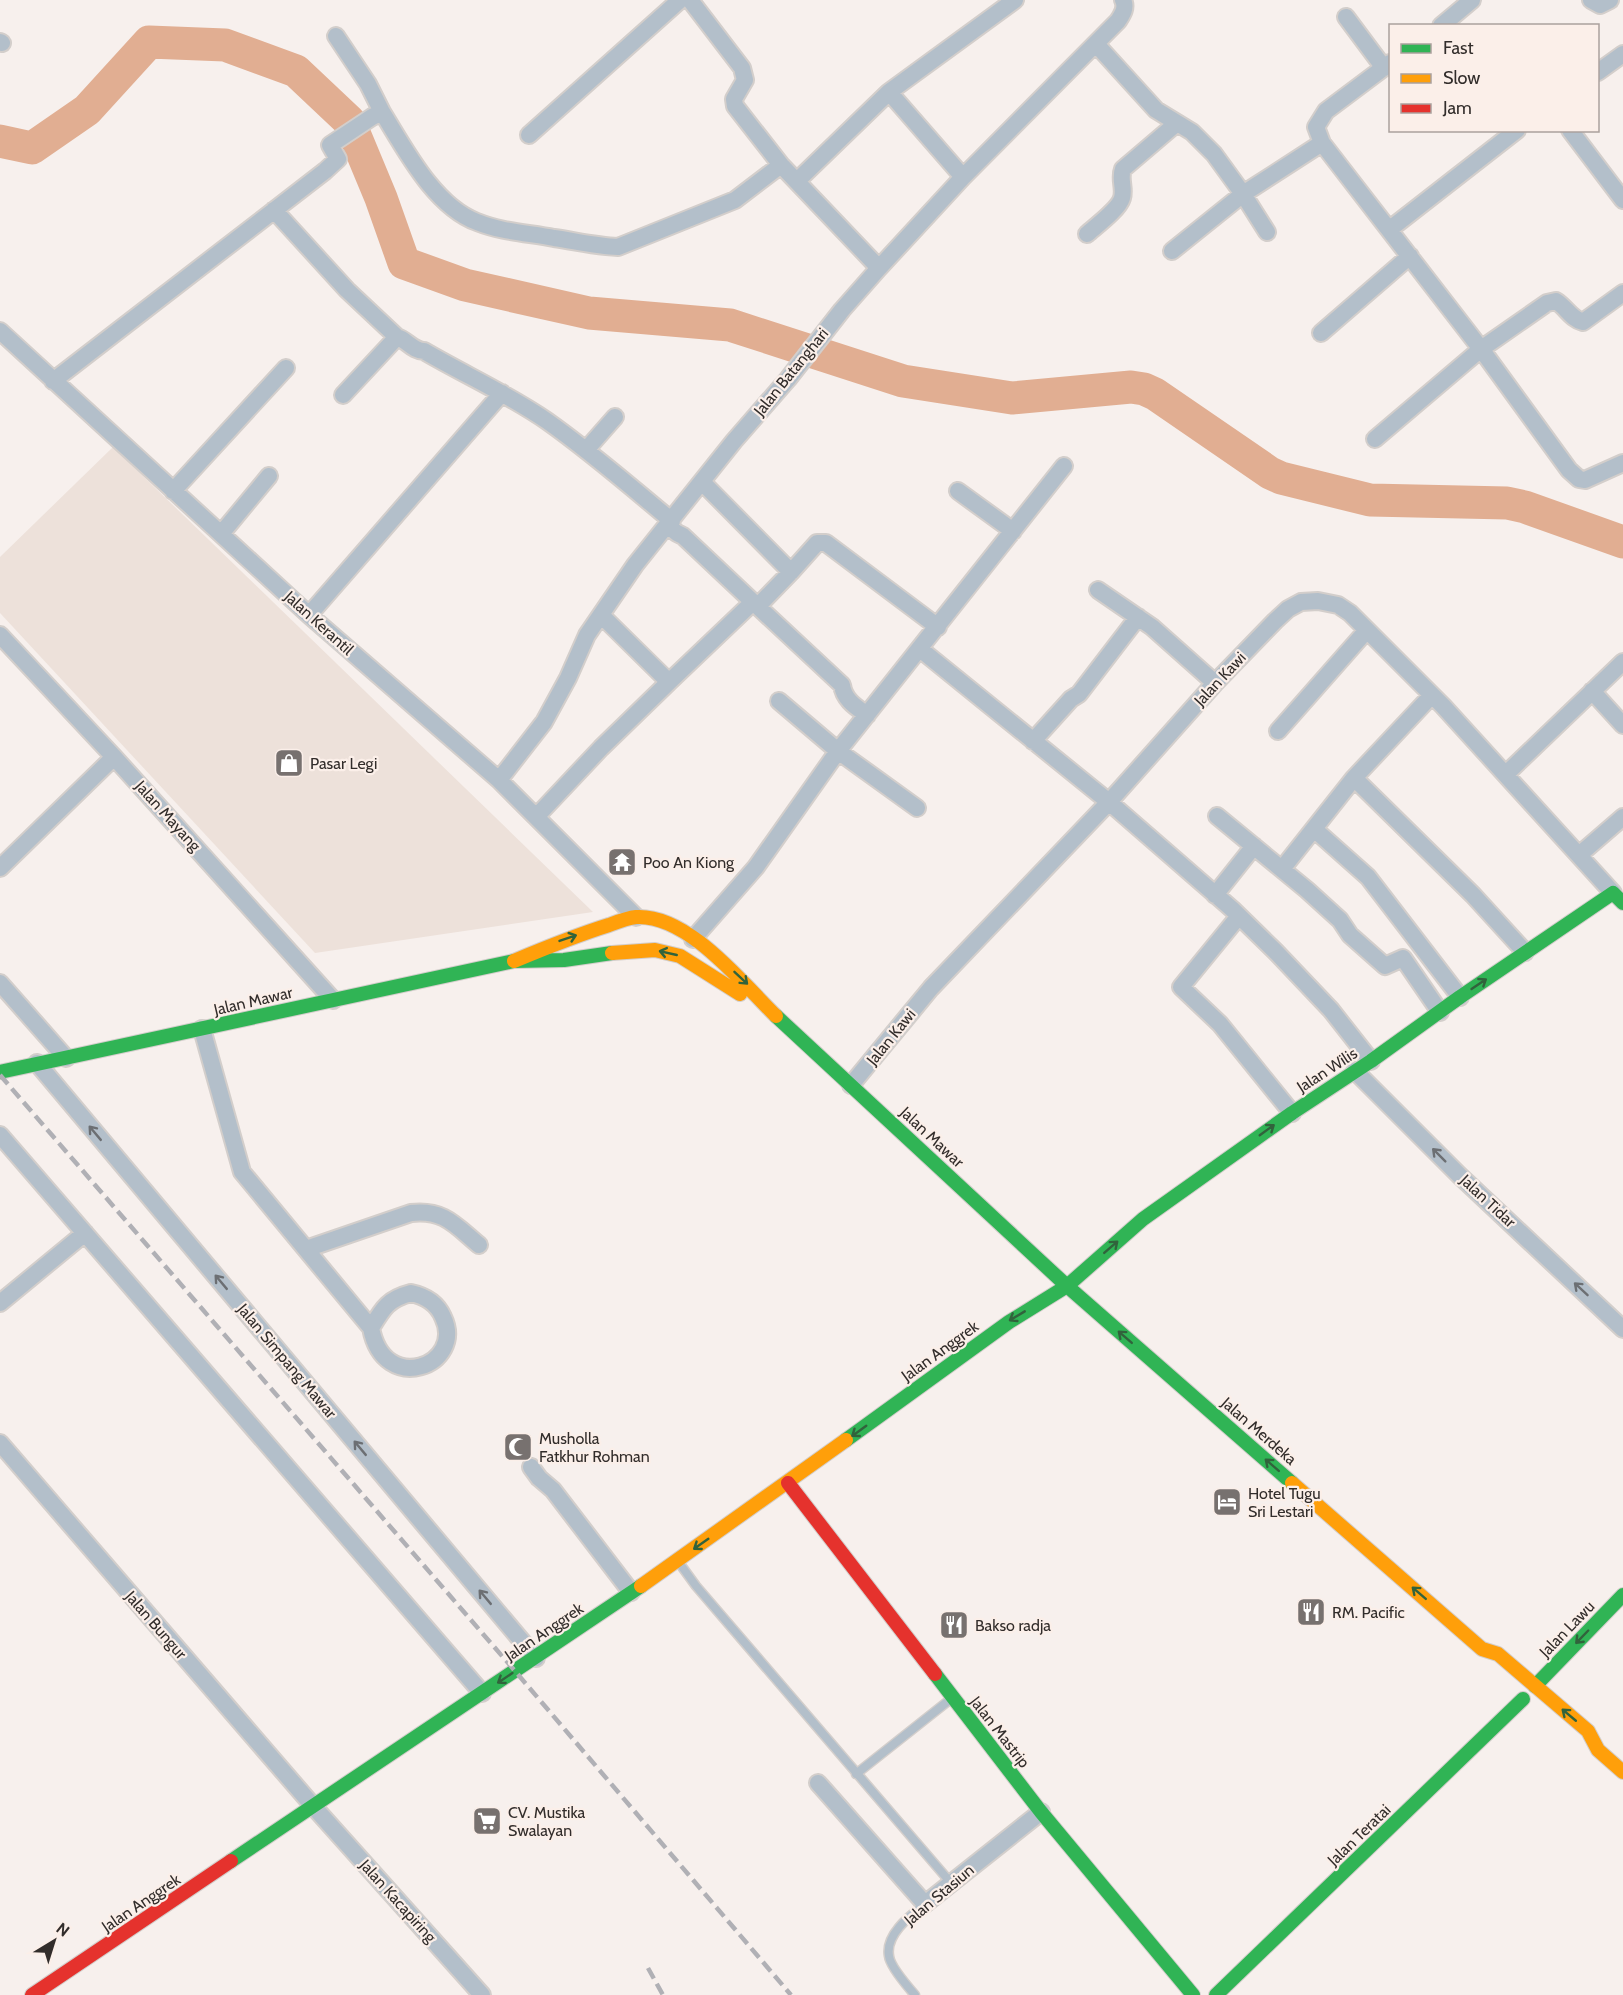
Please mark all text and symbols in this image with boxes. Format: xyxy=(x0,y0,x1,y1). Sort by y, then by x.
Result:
legend xyxy=(1389,24,1599,132)
text: Fast xyxy=(1443,37,1474,59)
text: Slow xyxy=(1443,67,1480,89)
text: Jam xyxy=(1442,97,1472,119)
street label: Jalan Batanghari xyxy=(749,324,832,421)
street label: Jalan Kerantil xyxy=(280,586,358,659)
street label: Jalan Kawi xyxy=(1189,648,1250,711)
shop icon: Pasar Legi xyxy=(273,747,305,779)
place label: Pasar Legi xyxy=(310,754,377,773)
street label: Jalan Mayang xyxy=(131,776,205,856)
temple icon: Poo An Kiong xyxy=(606,846,638,878)
place label: Poo An Kiong xyxy=(643,853,735,872)
one-way arrow xyxy=(558,932,577,943)
one-way arrow xyxy=(659,947,679,958)
one-way arrow xyxy=(733,971,748,985)
one-way arrow xyxy=(1471,978,1487,990)
street label: Jalan Mawar xyxy=(211,983,295,1020)
street label: Jalan Kawi xyxy=(862,1005,920,1070)
street label: Jalan Wilis xyxy=(1293,1043,1361,1097)
street label: Jalan Mawar xyxy=(895,1102,969,1172)
one-way arrow xyxy=(1258,1124,1274,1136)
one-way arrow xyxy=(89,1125,102,1141)
one-way arrow xyxy=(1432,1147,1447,1162)
street label: Jalan Tidar xyxy=(1456,1170,1520,1232)
one-way arrow xyxy=(1103,1240,1118,1254)
one-way arrow xyxy=(214,1274,227,1290)
one-way arrow xyxy=(1573,1282,1588,1296)
street label: Jalan Simpang Mawar xyxy=(233,1299,341,1423)
one-way arrow xyxy=(1009,1311,1026,1323)
street label: Jalan Anggrek xyxy=(897,1316,983,1386)
one-way arrow xyxy=(1118,1330,1133,1344)
street label: Jalan Merdeka xyxy=(1217,1393,1301,1469)
one-way arrow xyxy=(852,1425,868,1437)
place label: Musholla Fatkhur Rohman xyxy=(539,1429,650,1466)
mosque icon: Musholla Fatkhur Rohman xyxy=(502,1431,534,1463)
one-way arrow xyxy=(353,1440,366,1456)
one-way arrow xyxy=(1265,1458,1280,1472)
place label: Hotel Tugu Sri Lestari xyxy=(1248,1484,1321,1521)
hotel icon: Hotel Tugu Sri Lestari xyxy=(1211,1486,1243,1518)
one-way arrow xyxy=(693,1538,709,1551)
street label: Jalan Bungur xyxy=(121,1586,191,1664)
one-way arrow xyxy=(1412,1586,1427,1600)
one-way arrow xyxy=(478,1589,491,1605)
restaurant icon: RM. Pacific xyxy=(1295,1596,1327,1628)
street label: Jalan Lawu xyxy=(1535,1597,1599,1662)
street label: Jalan Anggrek xyxy=(500,1598,588,1666)
place label: RM. Pacific xyxy=(1332,1603,1405,1622)
restaurant icon: Bakso radja xyxy=(938,1609,970,1641)
place label: Bakso radja xyxy=(975,1616,1051,1635)
one-way arrow xyxy=(1576,1629,1590,1644)
one-way arrow xyxy=(497,1672,514,1684)
street label: Jalan Mastrip xyxy=(966,1692,1034,1772)
one-way arrow xyxy=(1562,1708,1577,1722)
street label: Jalan Teratai xyxy=(1323,1800,1394,1870)
place label: CV. Mustika Swalayan xyxy=(508,1803,586,1840)
supermarket icon: CV. Mustika Swalayan xyxy=(471,1805,503,1837)
street label: Jalan Kacapiring xyxy=(355,1855,441,1947)
street label: Jalan Stasiun xyxy=(900,1860,978,1930)
street label: Jalan Anggrek xyxy=(97,1869,185,1937)
north arrow xyxy=(24,1911,84,1971)
text: N xyxy=(53,1919,73,1941)

